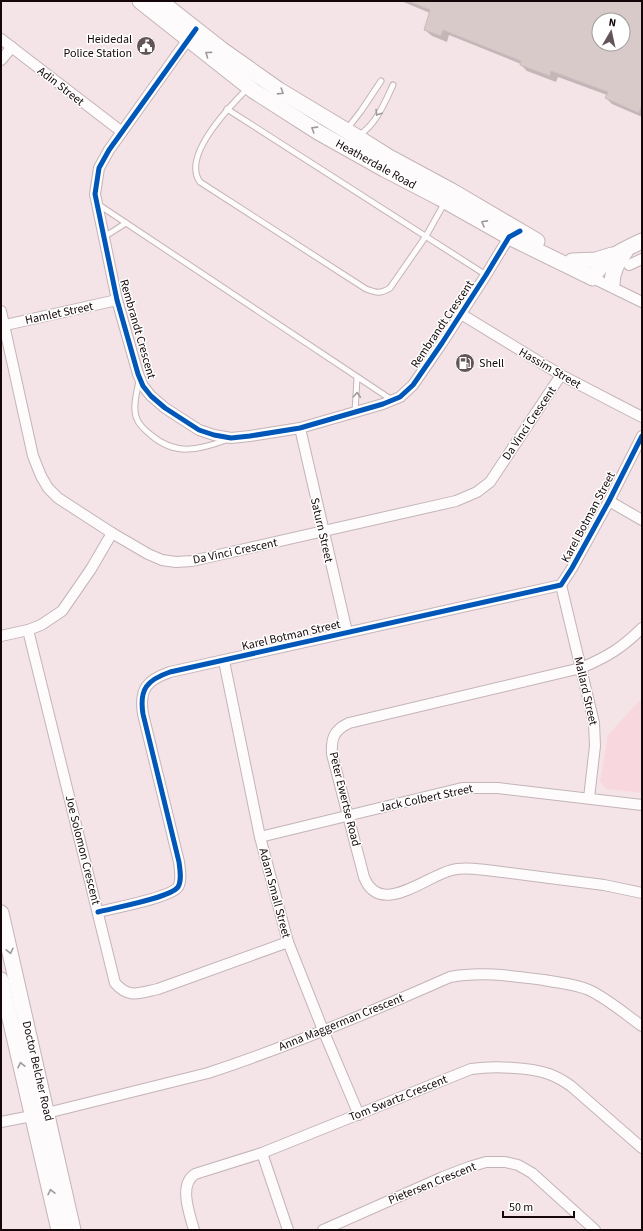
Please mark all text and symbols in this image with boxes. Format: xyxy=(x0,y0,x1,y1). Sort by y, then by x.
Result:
north arrow xyxy=(591,12,631,52)
text: N xyxy=(608,15,617,31)
place label: Heidedal Police Station xyxy=(64,31,132,62)
public building icon: Heidedal Police Station xyxy=(135,35,157,57)
one-way arrow xyxy=(205,52,212,59)
street label: Adin Street xyxy=(34,63,88,110)
one-way arrow xyxy=(277,87,284,94)
one-way arrow xyxy=(375,109,382,116)
one-way arrow xyxy=(311,126,318,134)
street label: Heatherdale Road xyxy=(332,135,419,194)
one-way arrow xyxy=(481,220,488,227)
street label: Rembrandt Crescent xyxy=(407,277,478,372)
street label: Rembrandt Crescent xyxy=(115,278,160,381)
street label: Hamlet Street xyxy=(23,298,95,329)
street label: Hassim Street xyxy=(515,344,584,393)
fuel station icon: Shell xyxy=(454,352,476,374)
place label: Shell xyxy=(479,355,504,372)
street label: Da Vinci Crescent xyxy=(498,383,561,464)
one-way arrow xyxy=(352,392,361,398)
street label: Karel Botman Street xyxy=(557,469,620,566)
street label: Saturn Street xyxy=(306,496,337,564)
street label: Da Vinci Crescent xyxy=(191,534,279,569)
street label: Karel Botman Street xyxy=(240,616,342,655)
street label: Mallard Street xyxy=(569,655,602,727)
street label: Peter Ewertse Road xyxy=(325,750,364,848)
street label: Jack Colbert Street xyxy=(378,780,474,817)
street label: Joe Solomon Crescent xyxy=(61,794,104,907)
street label: Adam Small Street xyxy=(254,846,295,940)
one-way arrow xyxy=(5,947,14,954)
street label: Anna Maggerman Crescent xyxy=(276,990,406,1055)
street label: Doctor Belcher Road xyxy=(18,1019,57,1123)
one-way arrow xyxy=(18,1062,26,1069)
street label: Tom Swartz Crescent xyxy=(346,1071,450,1126)
street label: Pietersen Crescent xyxy=(386,1158,479,1209)
one-way arrow xyxy=(47,1189,55,1195)
scale bar xyxy=(503,1193,574,1219)
text: 50 m xyxy=(509,1199,533,1216)

